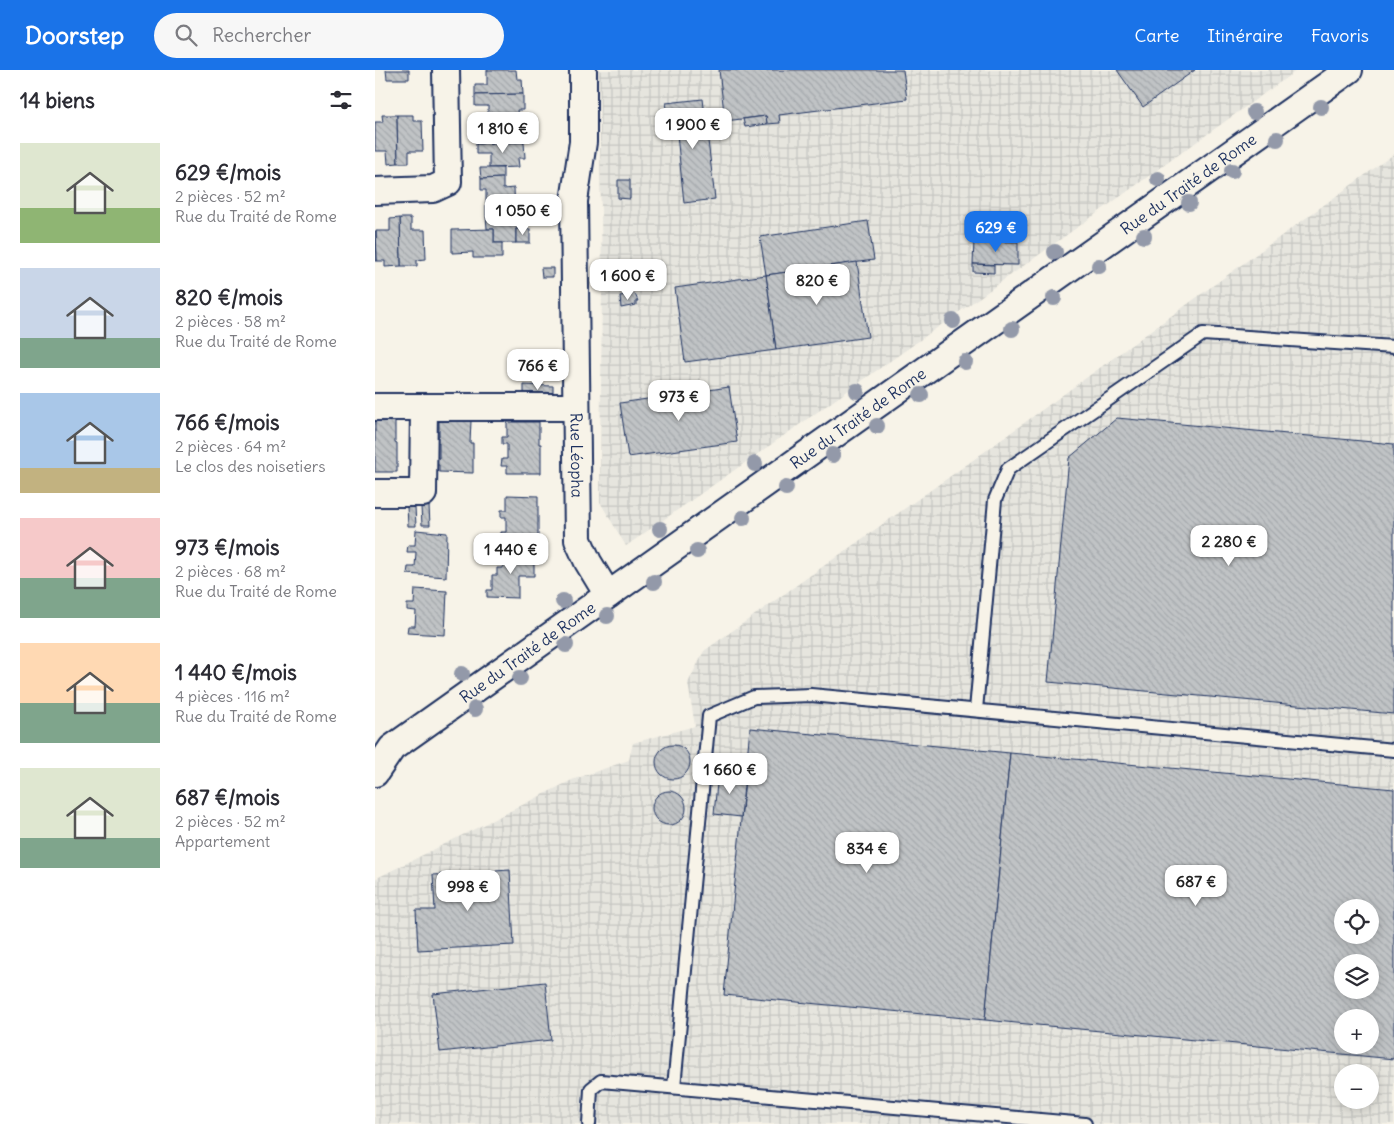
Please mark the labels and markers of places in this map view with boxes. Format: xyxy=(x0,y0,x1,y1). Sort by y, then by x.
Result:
pin: 1 900 € xyxy=(647,108,739,150)
pin: 1 810 € xyxy=(457,112,549,154)
pin: 1 050 € xyxy=(477,194,569,236)
pin: 629 € xyxy=(961,210,1031,253)
pin: 1 600 € xyxy=(582,258,674,301)
pin: 820 € xyxy=(782,264,852,306)
pin: 766 € xyxy=(503,348,573,391)
pin: 973 € xyxy=(644,380,714,422)
pin: 2 280 € xyxy=(1183,524,1275,567)
pin: 1 440 € xyxy=(465,532,557,575)
pin: 1 660 € xyxy=(684,752,776,795)
pin: 834 € xyxy=(832,832,902,874)
pin: 687 € xyxy=(1161,864,1231,907)
pin: 998 € xyxy=(433,870,503,912)

